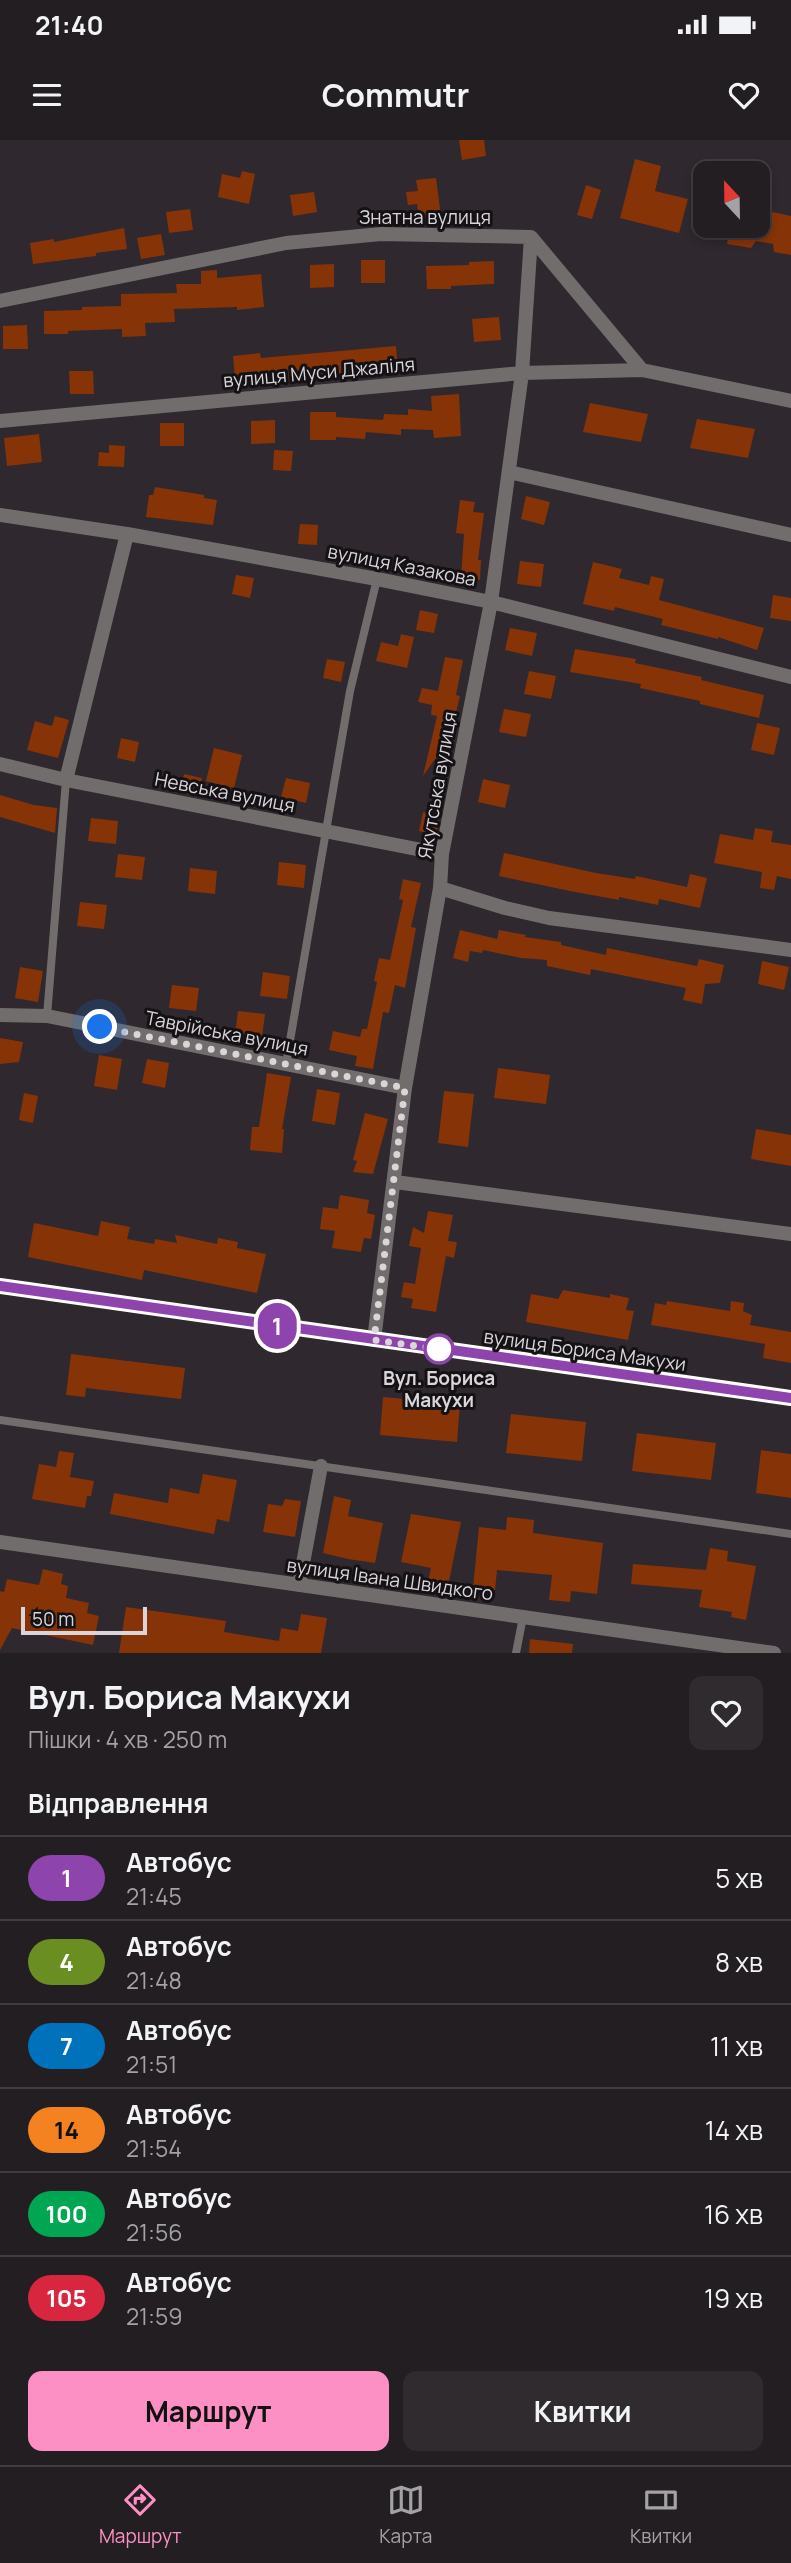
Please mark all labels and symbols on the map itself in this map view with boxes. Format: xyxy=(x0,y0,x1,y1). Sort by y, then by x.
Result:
north arrow xyxy=(693,161,770,238)
street label: Знатна вулиця xyxy=(359,204,491,230)
street label: вулиця Муси Джаліля xyxy=(222,351,416,393)
street label: вулиця Казакова xyxy=(325,538,479,592)
street label: Якутська вулиця xyxy=(411,709,463,861)
street label: Невська вулиця xyxy=(153,766,297,818)
street label: Таврійська вулиця xyxy=(143,1004,311,1062)
your location xyxy=(82,1009,117,1044)
line badge: 1 xyxy=(254,1303,300,1349)
street label: вулиця Бориса Макухи xyxy=(482,1323,688,1377)
marker: Вул. Бориса Макухи xyxy=(424,1334,454,1364)
place label: Вул. Бориса Макухи xyxy=(383,1365,495,1413)
street label: вулиця Івана Швидкого xyxy=(285,1552,495,1606)
scale bar xyxy=(21,1604,147,1636)

